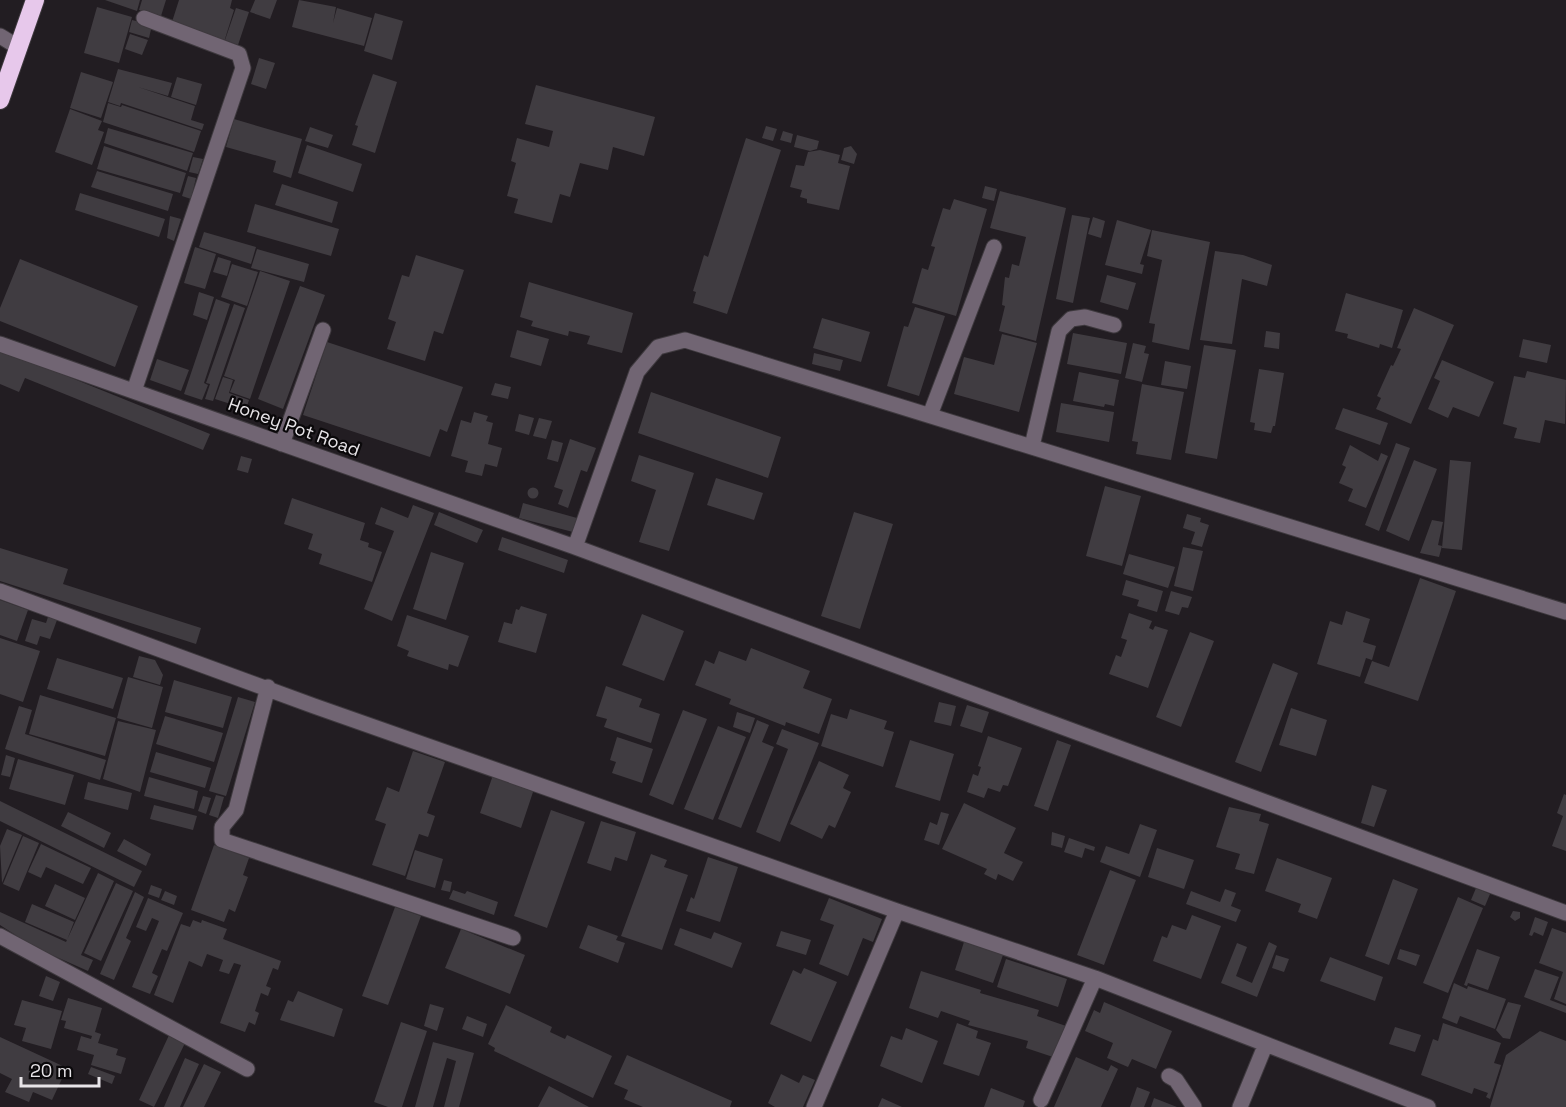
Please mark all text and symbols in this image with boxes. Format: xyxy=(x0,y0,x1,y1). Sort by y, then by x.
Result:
street label: Honey Pot Road xyxy=(225,392,363,461)
scale bar xyxy=(21,1050,99,1088)
text: 20 m xyxy=(30,1059,73,1082)

